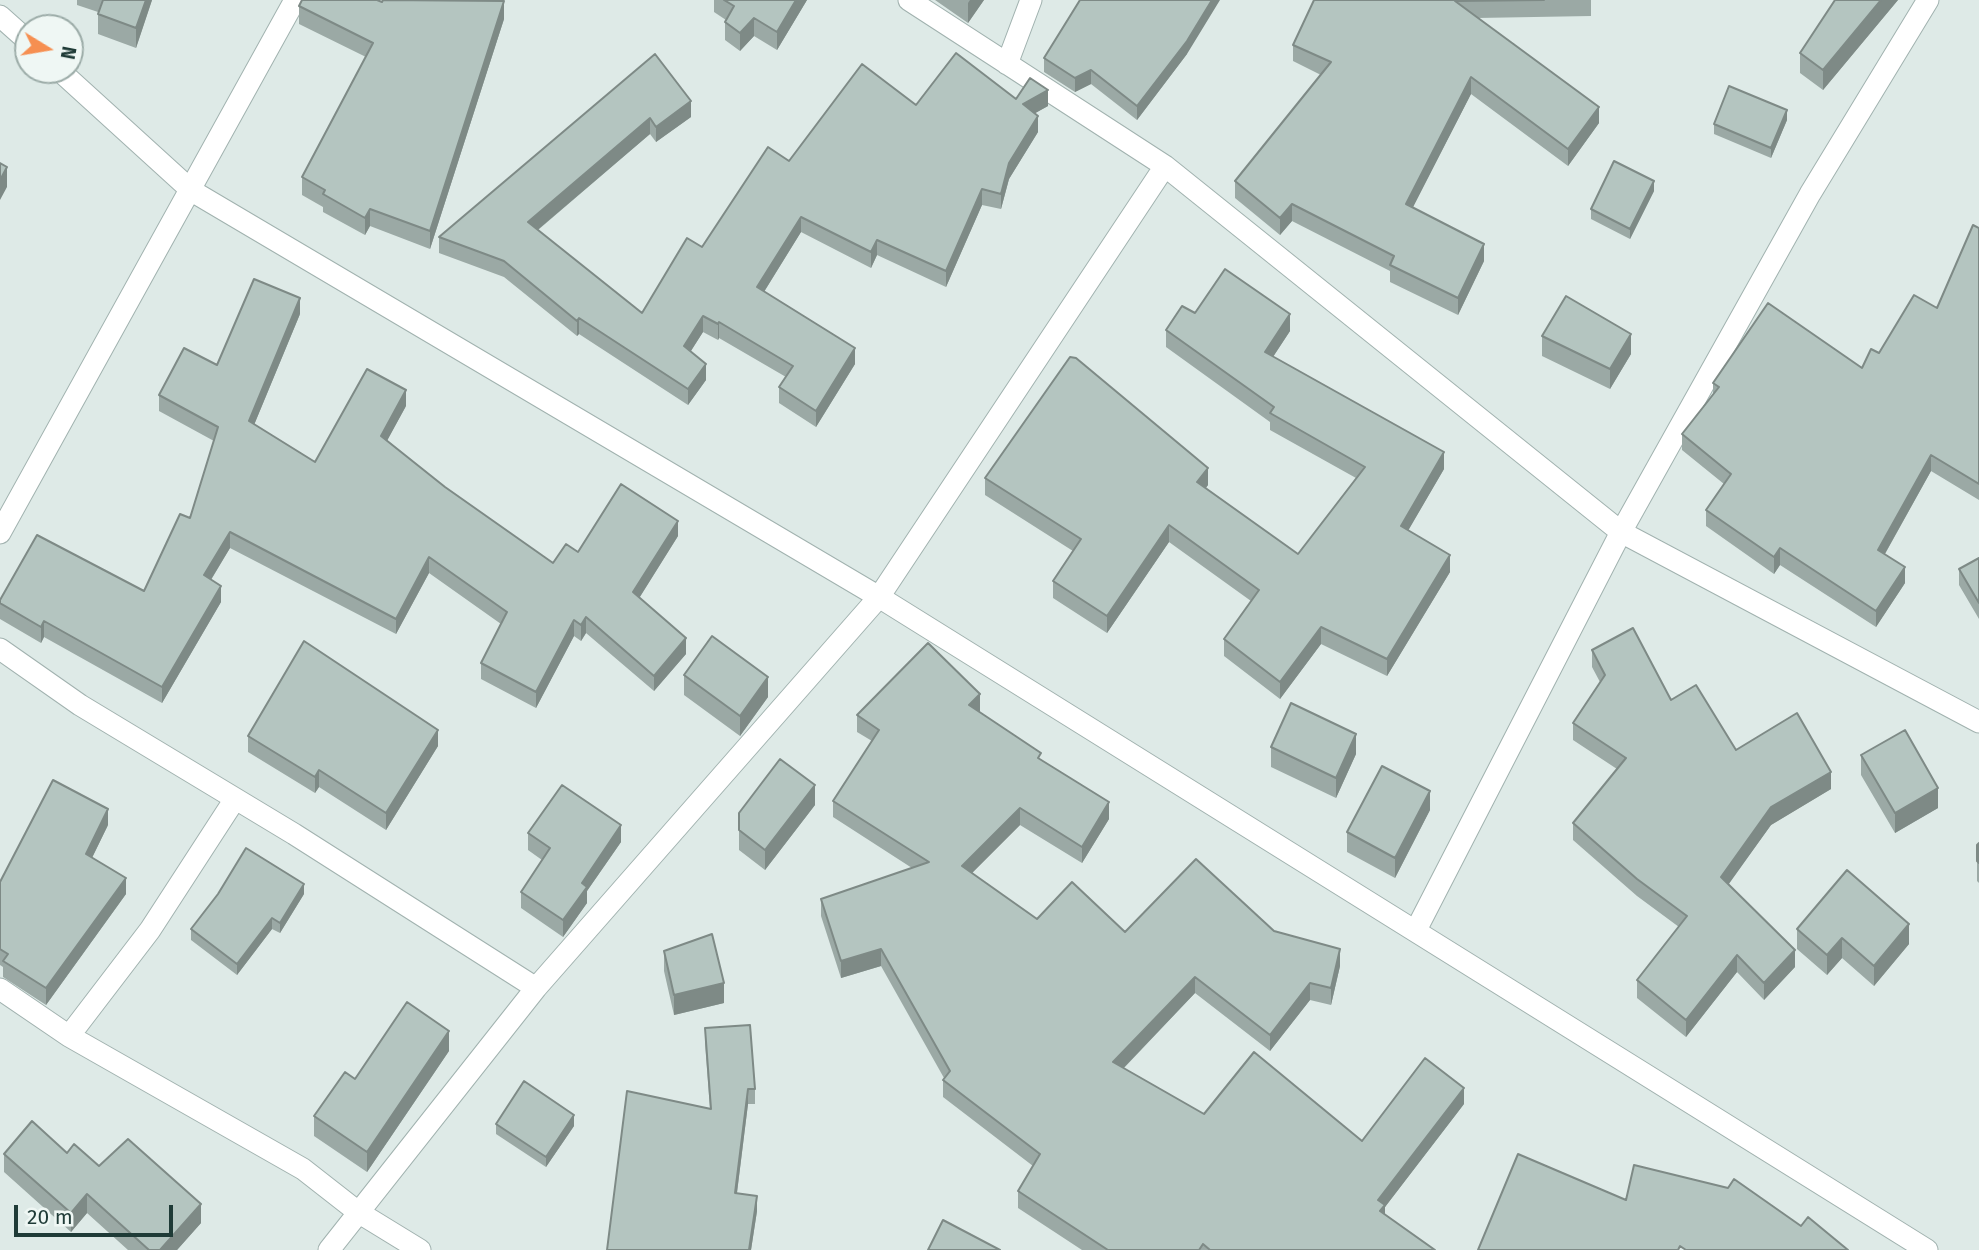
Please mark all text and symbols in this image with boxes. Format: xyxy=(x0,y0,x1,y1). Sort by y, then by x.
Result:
north arrow xyxy=(14,14,84,84)
text: N xyxy=(56,44,81,61)
scale bar xyxy=(18,1190,177,1234)
text: 20 m xyxy=(27,1204,73,1230)

